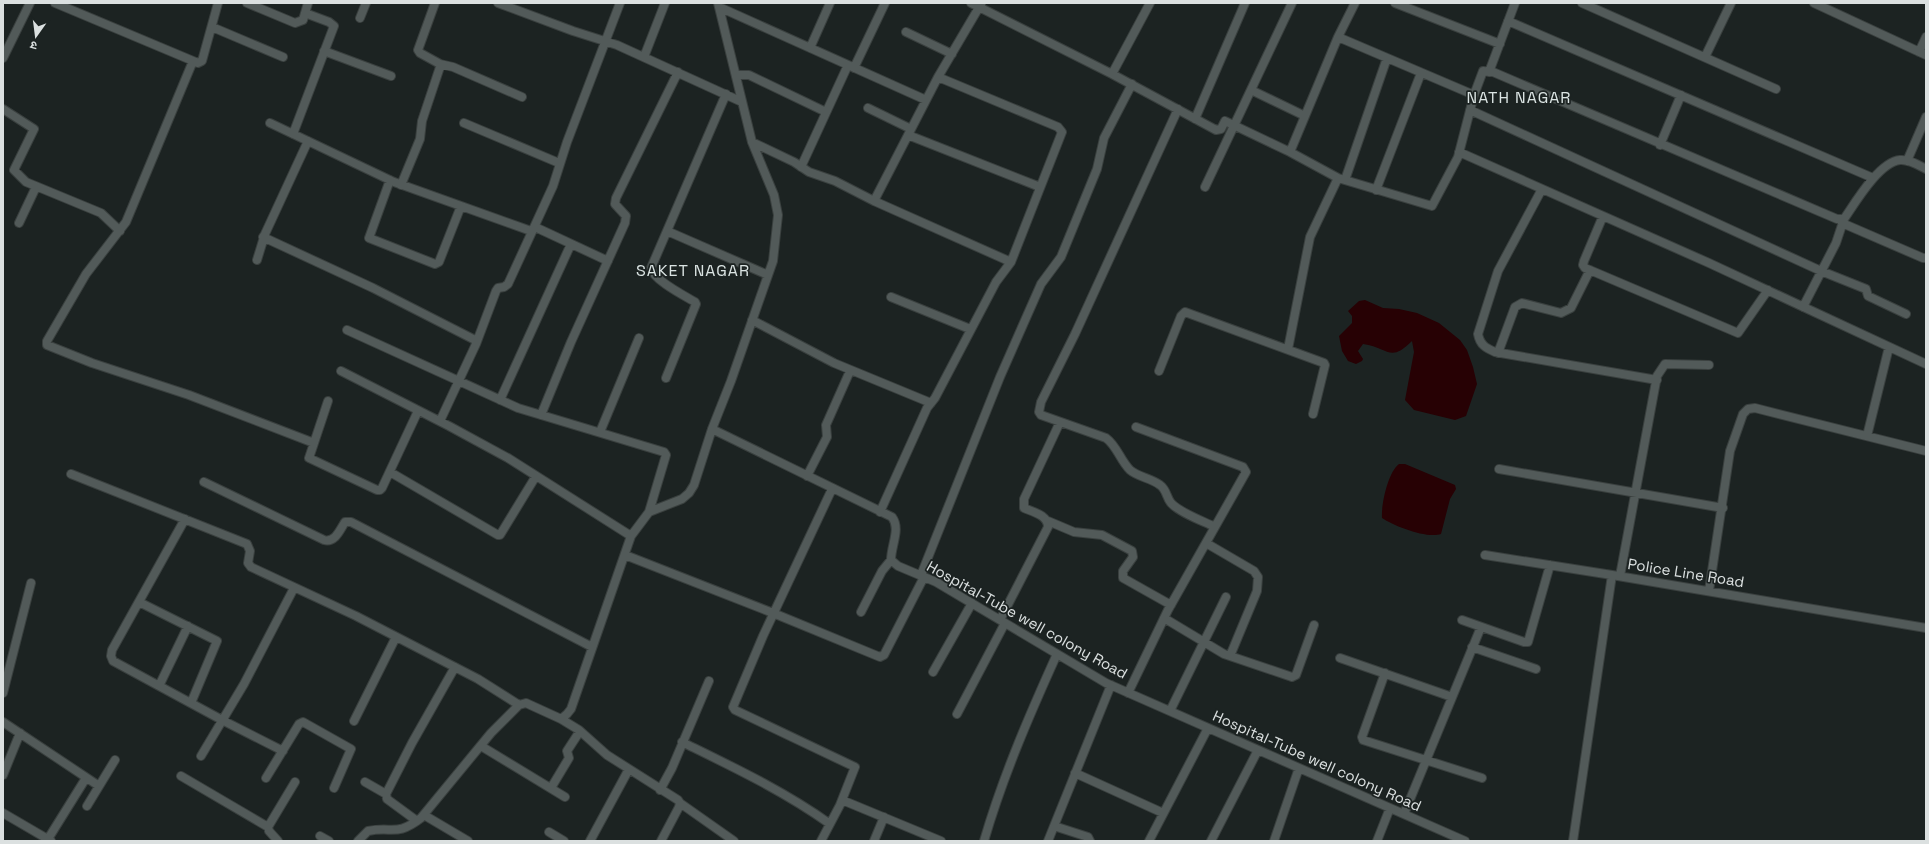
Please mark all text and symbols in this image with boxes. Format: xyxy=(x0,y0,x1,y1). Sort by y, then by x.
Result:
north arrow xyxy=(16,16,56,56)
text: उ xyxy=(28,38,38,53)
district label: NATH NAGAR xyxy=(1467,87,1571,108)
district label: SAKET NAGAR xyxy=(636,260,750,281)
street label: Police Line Road xyxy=(1626,554,1746,591)
street label: Hospital-Tube well colony Road xyxy=(924,556,1131,683)
street label: Hospital-Tube well colony Road xyxy=(1210,706,1424,815)

